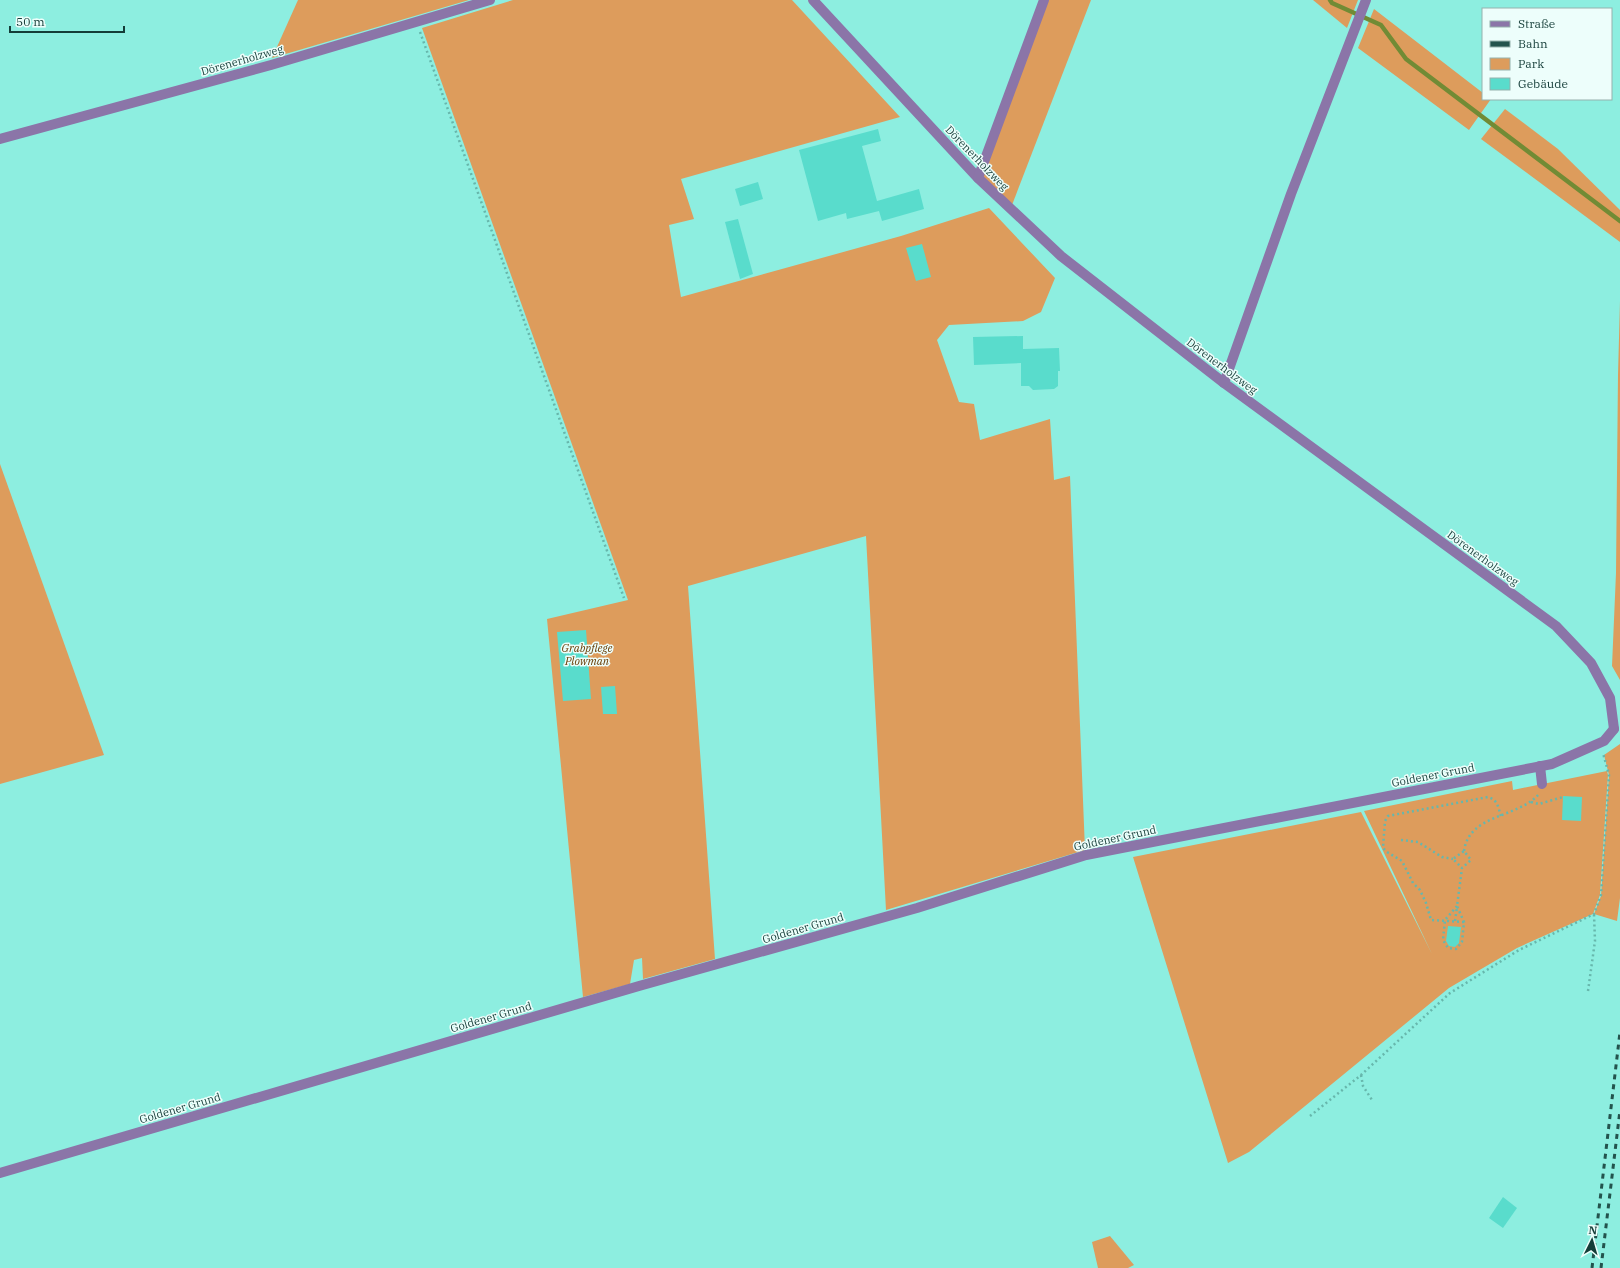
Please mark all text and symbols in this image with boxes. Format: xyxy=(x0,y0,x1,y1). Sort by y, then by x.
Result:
scale bar xyxy=(10,8,124,34)
legend xyxy=(1482,8,1612,100)
text: 50 m xyxy=(16,14,45,29)
text: Straße xyxy=(1518,16,1555,31)
text: Bahn xyxy=(1518,36,1548,51)
street label: Dörenerholzweg xyxy=(199,42,285,78)
text: Park xyxy=(1518,56,1544,71)
text: Gebäude xyxy=(1518,76,1568,91)
street label: Dörenerholzweg xyxy=(942,123,1012,193)
street label: Dörenerholzweg xyxy=(1184,335,1260,397)
street label: Dörenerholzweg xyxy=(1445,527,1521,589)
park label: Grabpflege Plowman xyxy=(562,641,613,668)
street label: Goldener Grund xyxy=(1390,760,1476,790)
street label: Goldener Grund xyxy=(1073,822,1158,854)
street label: Goldener Grund xyxy=(761,910,846,946)
street label: Goldener Grund xyxy=(449,999,534,1035)
street label: Goldener Grund xyxy=(138,1090,223,1126)
north arrow xyxy=(1572,1220,1612,1260)
text: N xyxy=(1588,1223,1598,1237)

